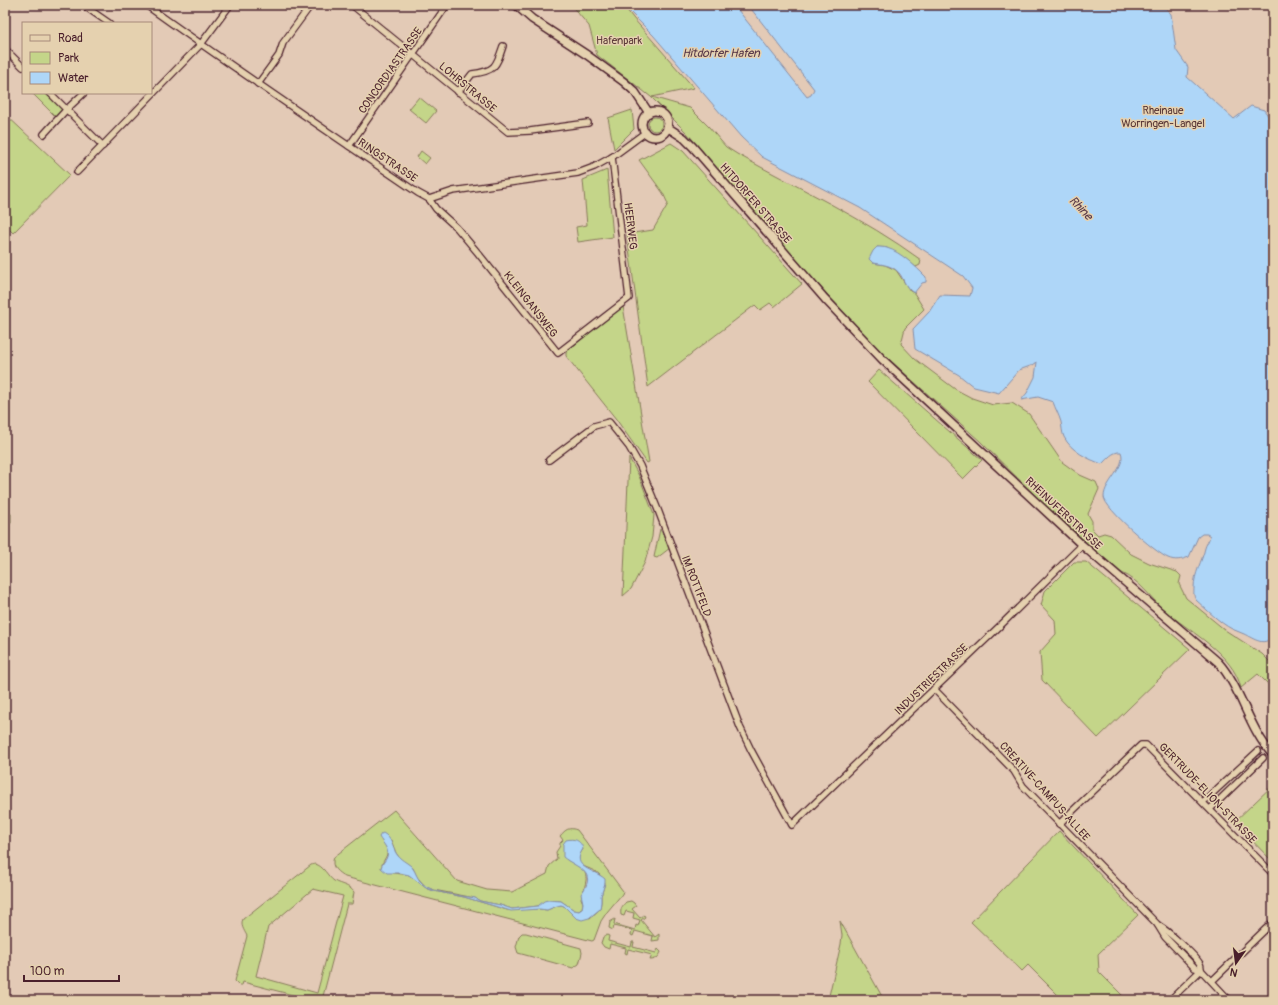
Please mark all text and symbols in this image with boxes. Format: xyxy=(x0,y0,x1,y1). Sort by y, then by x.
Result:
legend xyxy=(22,22,152,94)
street label: CONCORDIASTRASSE xyxy=(356,24,425,116)
text: Road xyxy=(58,31,83,46)
park label: Hafenpark xyxy=(596,34,642,47)
water label: Hitdorfer Hafen xyxy=(682,46,761,61)
text: Park xyxy=(58,51,79,66)
street label: LOHRSTRASSE xyxy=(436,60,499,115)
text: Water xyxy=(58,71,89,86)
park label: Rheinaue Worringen-Langel xyxy=(1121,104,1205,130)
street label: RINGSTRASSE xyxy=(356,136,420,185)
street label: HITDORFER STRASSE xyxy=(717,161,794,246)
water label: Rhine xyxy=(1066,193,1096,224)
street label: HEERWEG xyxy=(621,202,640,250)
street label: KLEINGANSWEG xyxy=(501,269,560,340)
street label: RHEINUFERSTRASSE xyxy=(1023,474,1105,552)
street label: IM ROTTFELD xyxy=(679,554,714,619)
street label: INDUSTRIESTRASSE xyxy=(892,641,971,718)
street label: CREATIVE-CAMPUS-ALLEE xyxy=(997,739,1093,844)
street label: GERTRUDE-ELION-STRASSE xyxy=(1156,740,1259,847)
north arrow xyxy=(1216,943,1256,983)
scale bar xyxy=(24,957,119,983)
text: 100 m xyxy=(30,964,65,979)
text: N xyxy=(1228,965,1239,979)

